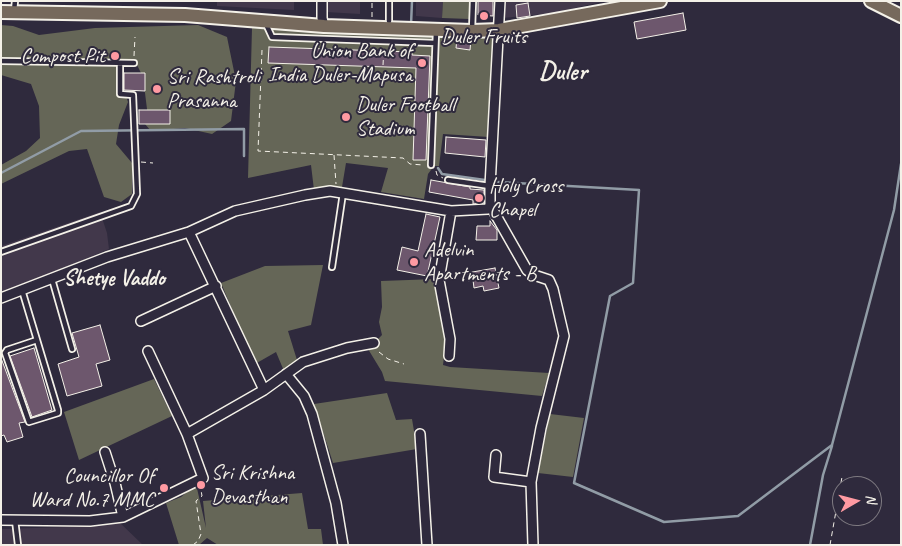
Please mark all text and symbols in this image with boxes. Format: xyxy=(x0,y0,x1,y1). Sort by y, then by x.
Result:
marker: Duler Fruits xyxy=(478,10,490,22)
place label: Duler Fruits xyxy=(441,24,527,50)
place label: Union Bank of India Duler-Mapusa xyxy=(268,38,412,88)
place label: Compost Pit xyxy=(21,43,105,69)
marker: Compost Pit xyxy=(109,50,121,62)
district label: Duler xyxy=(539,56,587,88)
marker: Union Bank of India Duler-Mapusa xyxy=(416,57,428,69)
place label: Sri Rashtroli Prasanna xyxy=(167,64,260,114)
marker: Sri Rashtroli Prasanna xyxy=(151,83,163,95)
place label: Duler Football Stadium xyxy=(356,92,455,142)
marker: Duler Football Stadium xyxy=(340,111,352,123)
place label: Holy Cross Chapel xyxy=(489,173,563,223)
marker: Holy Cross Chapel xyxy=(473,192,485,204)
place label: Adelvin Apartments - B xyxy=(424,237,536,287)
marker: Adelvin Apartments - B xyxy=(408,256,420,268)
district label: Shetye Vaddo xyxy=(63,266,165,292)
place label: Sri Krishna Devasthan xyxy=(211,460,294,510)
place label: Councillor Of Ward No.7 MMC xyxy=(30,463,154,513)
north arrow xyxy=(832,476,882,526)
marker: Sri Krishna Devasthan xyxy=(195,479,207,491)
marker: Councillor Of Ward No.7 MMC xyxy=(158,482,170,494)
text: N xyxy=(862,493,880,504)

